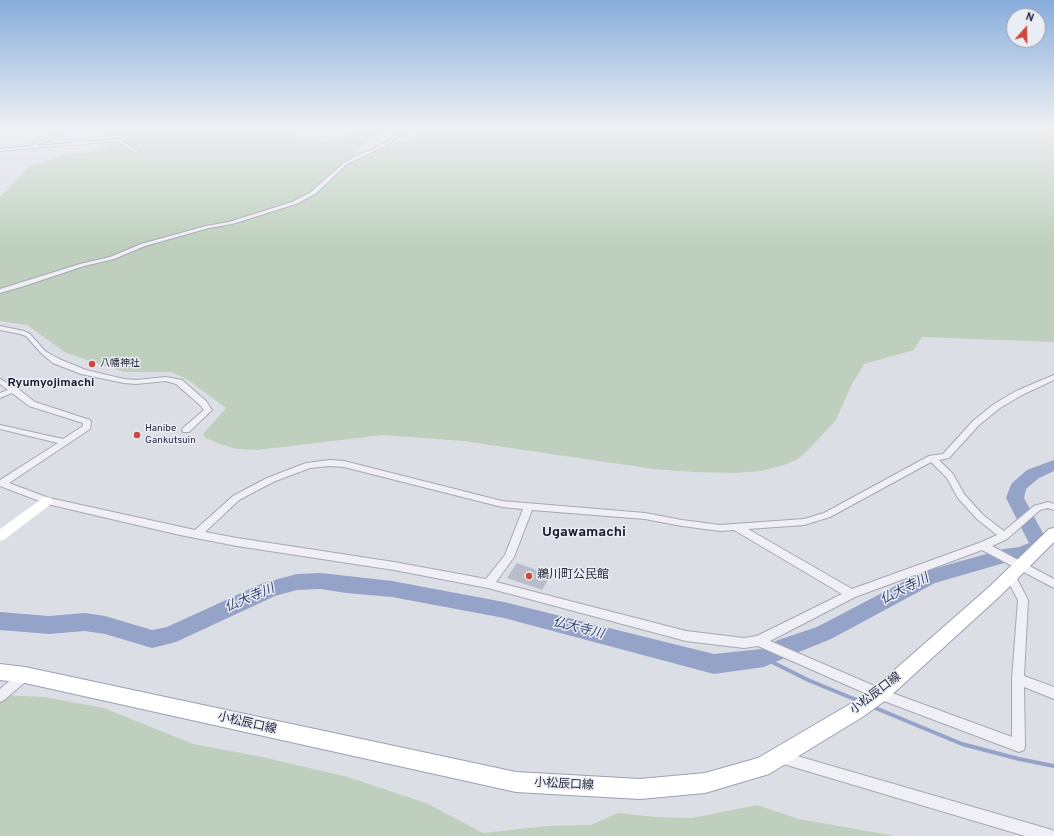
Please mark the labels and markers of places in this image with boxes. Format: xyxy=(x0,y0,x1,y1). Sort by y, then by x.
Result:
place label: 八幡神社 xyxy=(100,358,140,370)
marker: 八幡神社 xyxy=(87,359,97,369)
place label: Hanibe Gankutsuin xyxy=(145,423,196,446)
marker: Hanibe Gankutsuin xyxy=(132,430,142,440)
place label: 鵜川町公民館 xyxy=(537,569,609,583)
marker: 鵜川町公民館 xyxy=(524,571,534,581)

